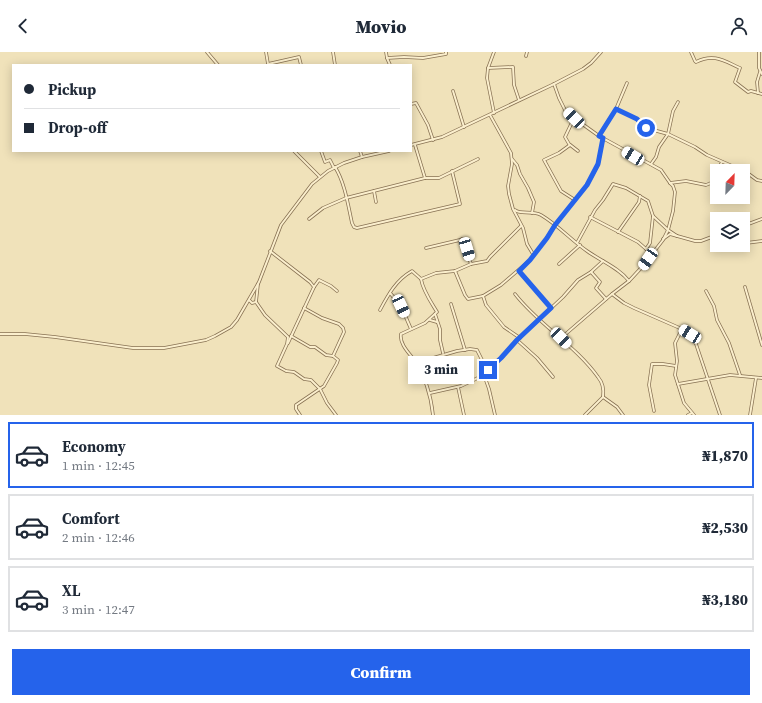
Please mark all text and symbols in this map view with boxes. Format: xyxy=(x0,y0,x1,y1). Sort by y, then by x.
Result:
text: Movio xyxy=(355,14,407,39)
icon: back xyxy=(12,15,34,37)
icon: person xyxy=(728,15,750,37)
text: Pickup xyxy=(48,79,96,100)
car xyxy=(561,105,587,131)
text: Drop-off xyxy=(48,117,107,138)
route start xyxy=(637,119,655,137)
car xyxy=(620,145,646,167)
north arrow xyxy=(710,164,750,204)
map controls xyxy=(710,164,750,252)
button: layers xyxy=(710,212,750,252)
car xyxy=(458,236,476,262)
car xyxy=(636,246,660,272)
car xyxy=(390,293,412,319)
car xyxy=(677,323,703,345)
car xyxy=(548,325,574,351)
callout: 3 min xyxy=(408,356,474,384)
text: 3 min xyxy=(424,361,458,378)
route end xyxy=(479,361,497,379)
text: Economy xyxy=(62,436,126,457)
icon: car xyxy=(14,437,50,473)
text: ₦1,870 xyxy=(702,445,748,466)
text: 1 min · 12:45 xyxy=(62,457,135,474)
text: Comfort xyxy=(62,508,120,529)
icon: car xyxy=(14,509,50,545)
text: ₦2,530 xyxy=(702,517,748,538)
text: 2 min · 12:46 xyxy=(62,529,135,546)
text: XL xyxy=(62,580,81,601)
icon: car xyxy=(14,581,50,617)
text: ₦3,180 xyxy=(702,589,748,610)
text: 3 min · 12:47 xyxy=(62,601,135,618)
button: Confirm xyxy=(12,649,750,695)

